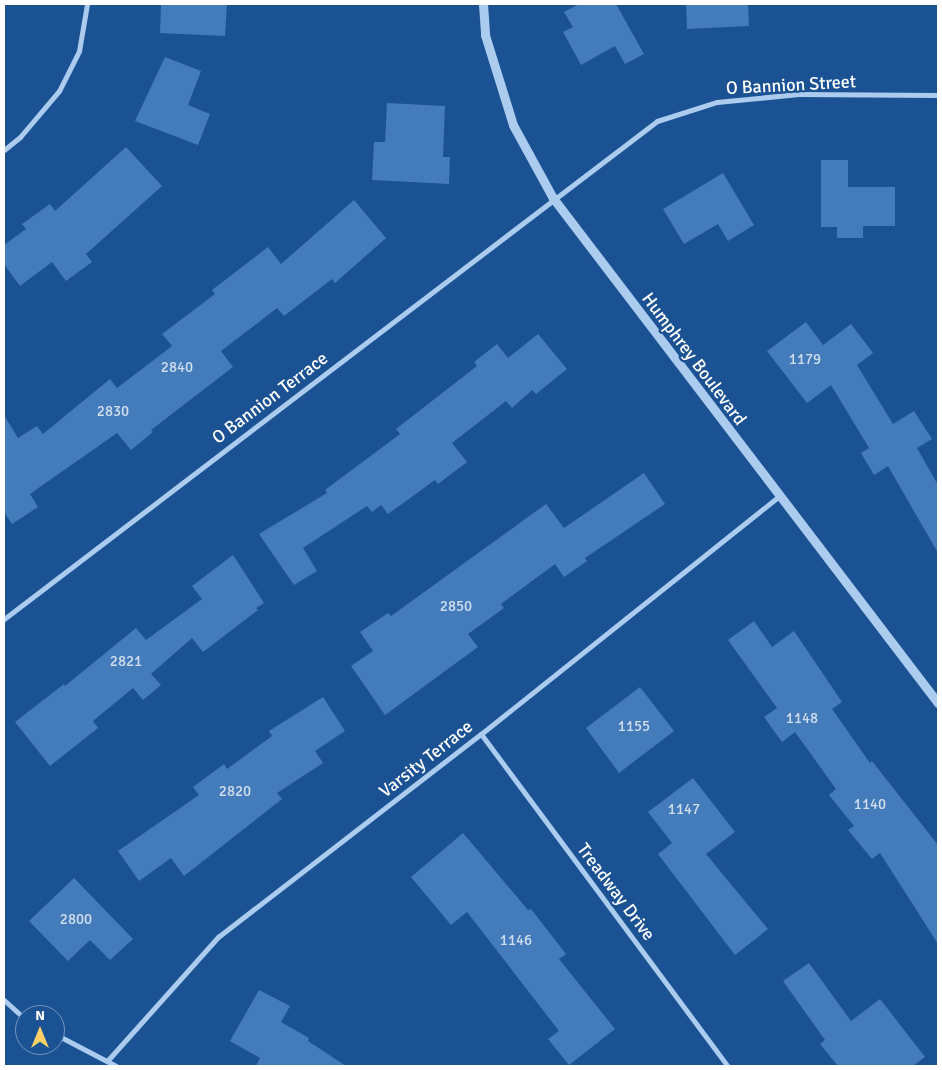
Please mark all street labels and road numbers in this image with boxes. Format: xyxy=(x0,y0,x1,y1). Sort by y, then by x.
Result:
street label: O Bannion Street xyxy=(725,71,857,99)
street label: Humphrey Boulevard xyxy=(637,288,751,430)
street label: O Bannion Terrace xyxy=(208,347,332,449)
street label: Varsity Terrace xyxy=(375,716,477,802)
street label: Treadway Drive xyxy=(572,839,660,945)

